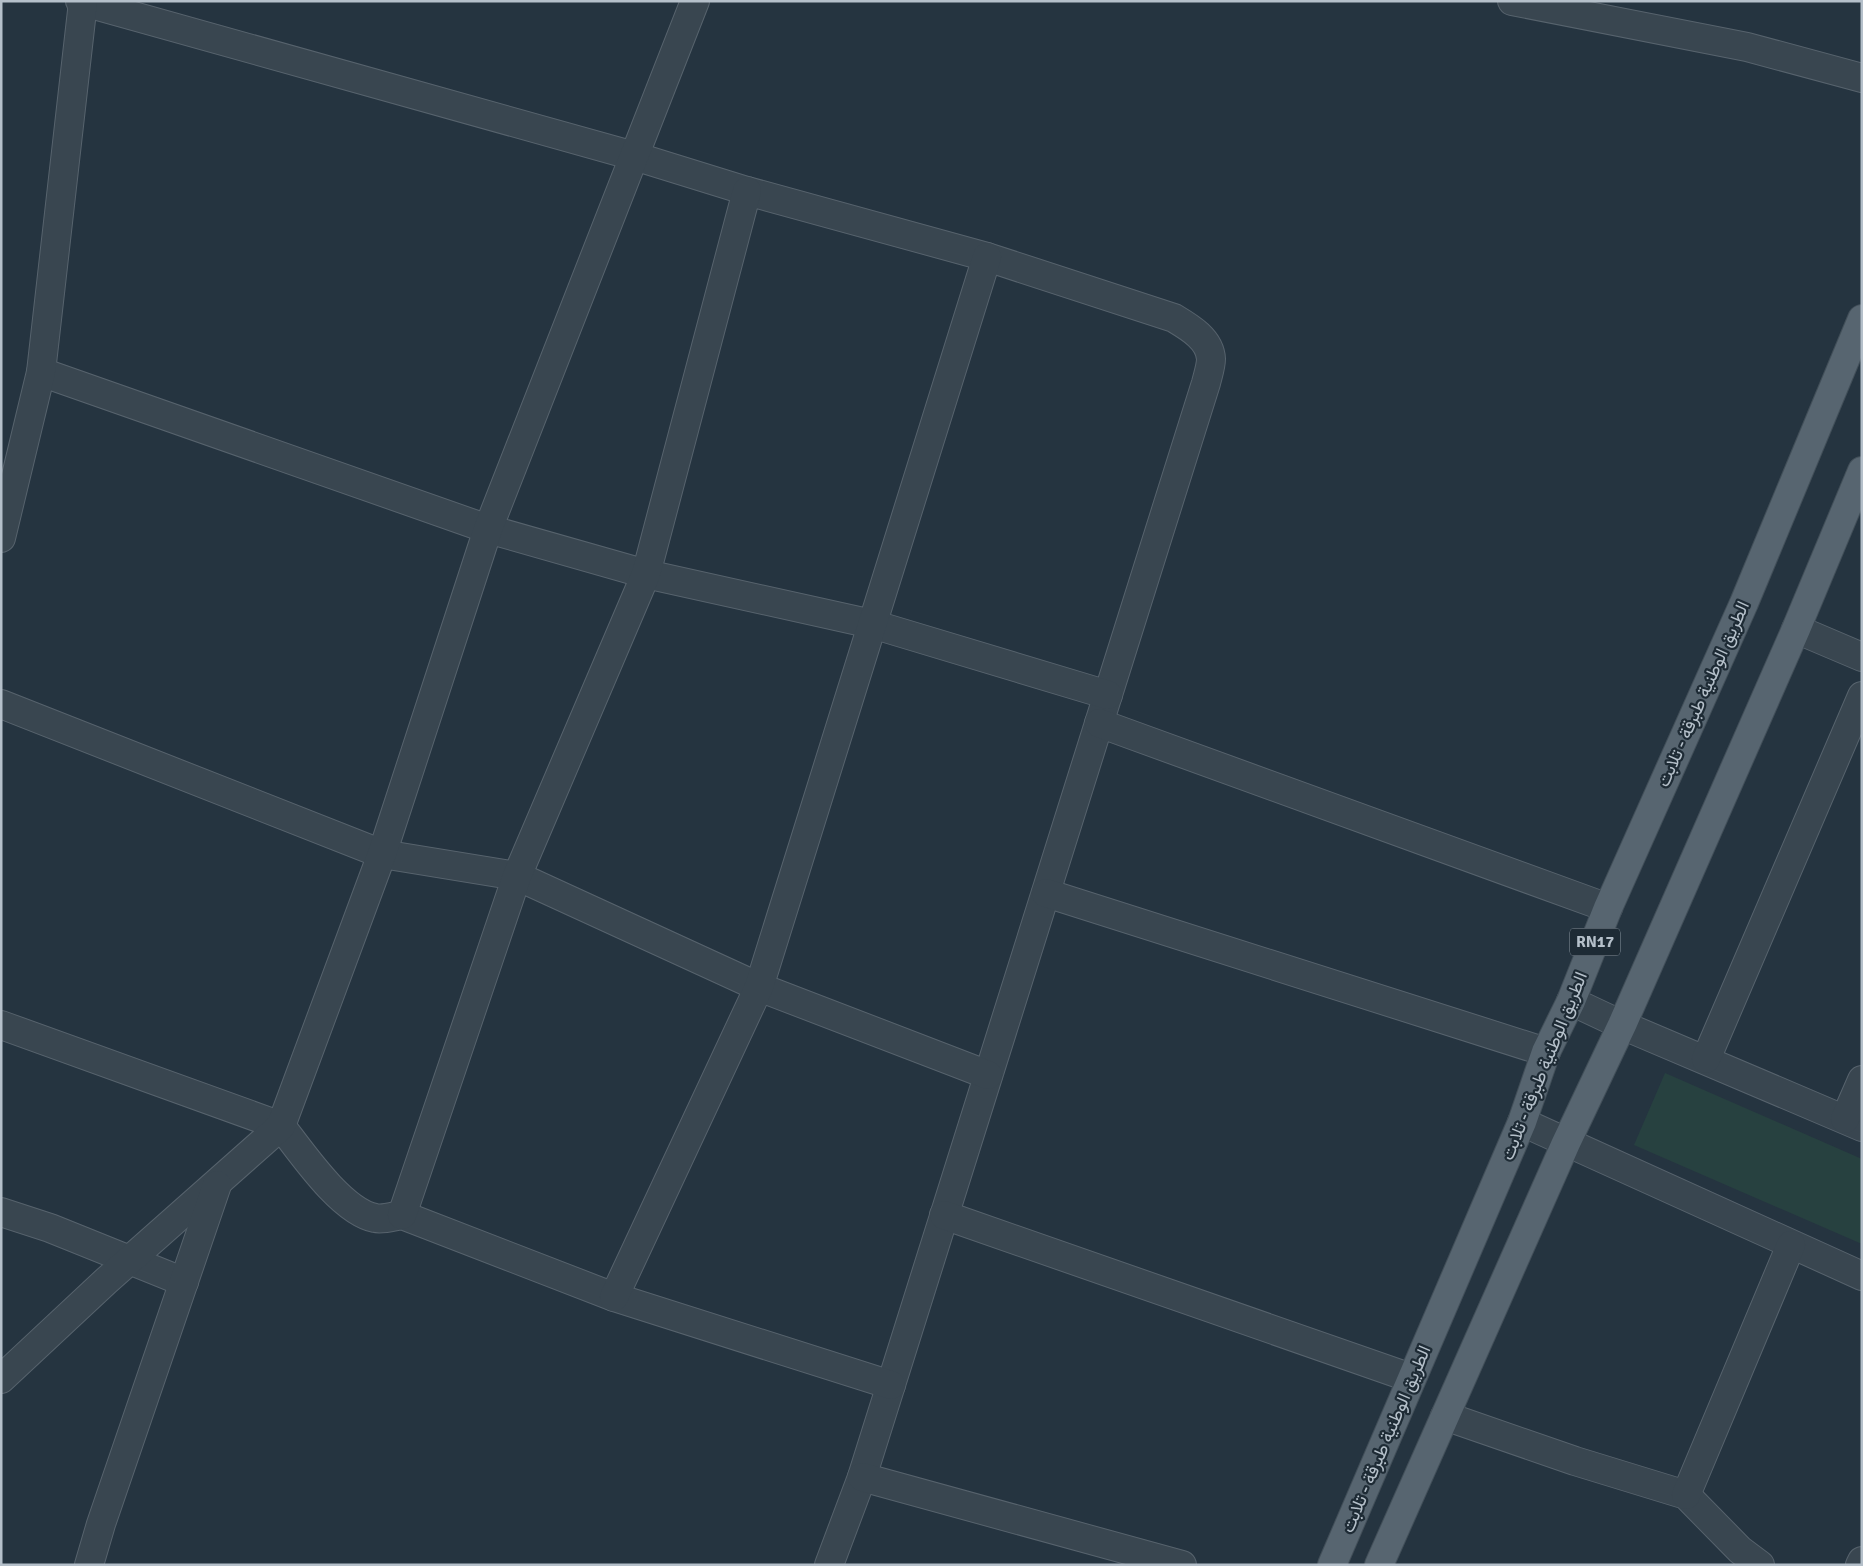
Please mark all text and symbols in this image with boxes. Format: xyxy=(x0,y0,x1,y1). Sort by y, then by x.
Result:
street label: الطريق الوطنية طبرقة - تلابت xyxy=(1652,598,1754,790)
road number: RN17 xyxy=(1570,929,1620,956)
street label: الطريق الوطنية طبرقة - تلابت xyxy=(1496,969,1592,1163)
street label: الطريق الوطنية طبرقة - تلابت xyxy=(1337,1342,1435,1536)

